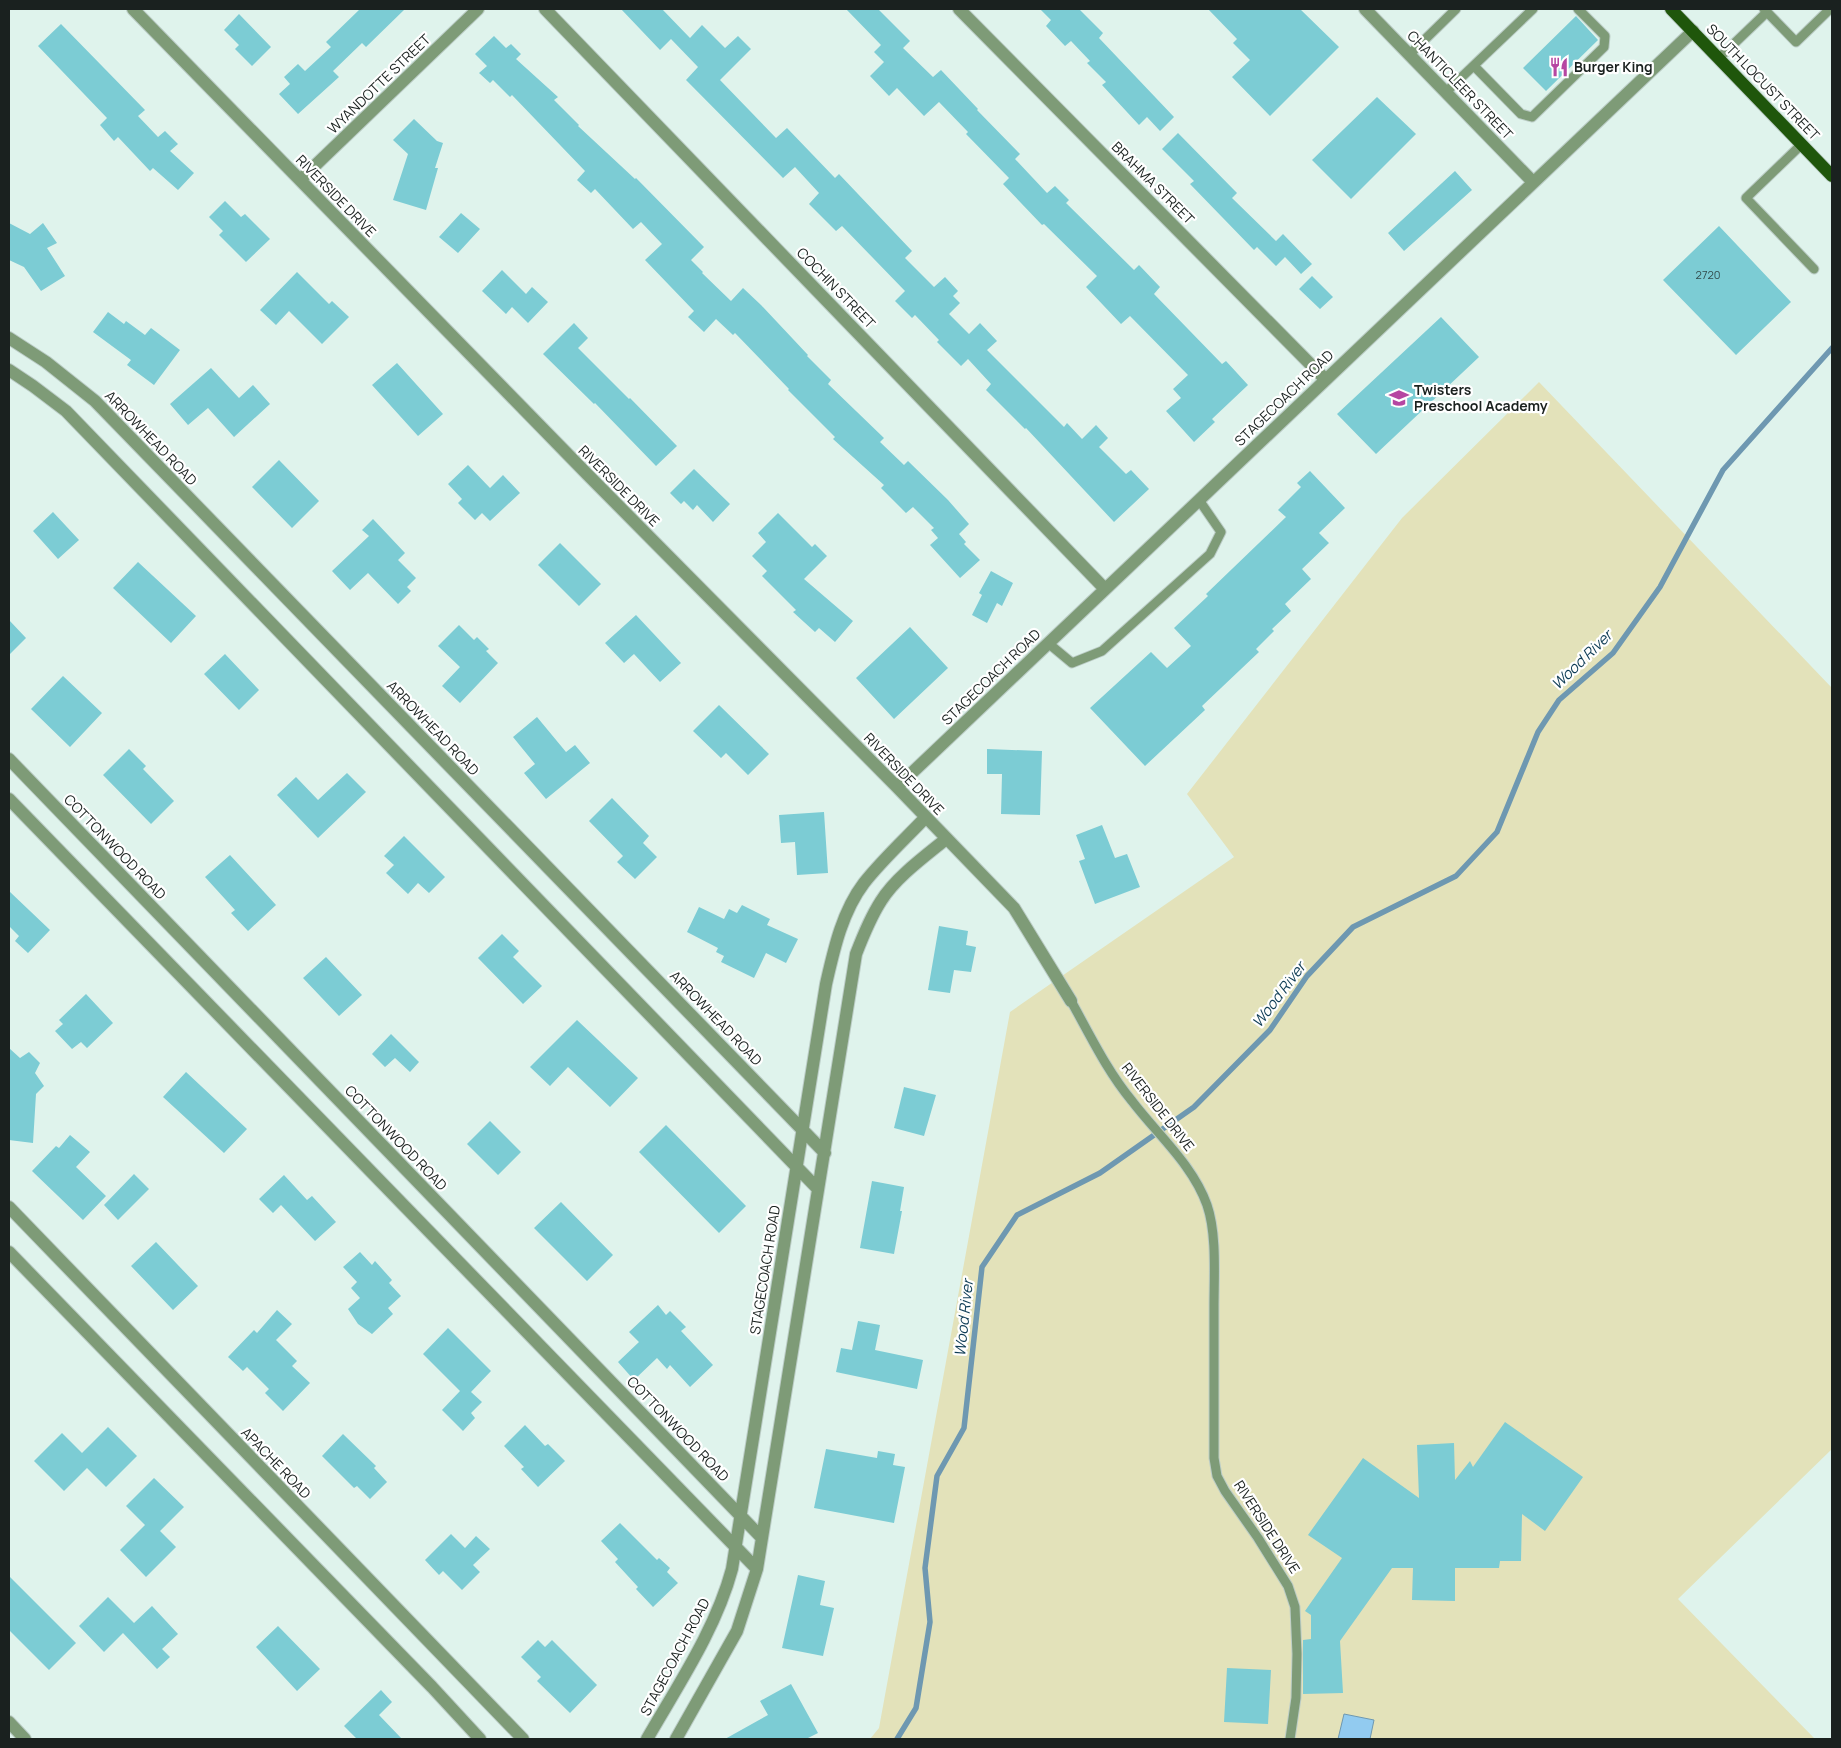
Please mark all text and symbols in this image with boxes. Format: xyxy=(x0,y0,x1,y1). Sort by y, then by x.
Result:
street label: SOUTH LOCUST STREET xyxy=(1703,19,1825,145)
street label: CHANTICLEER STREET xyxy=(1403,26,1518,144)
street label: WYANDOTTE STREET xyxy=(323,29,435,138)
restaurant icon: Burger King xyxy=(1548,56,1570,78)
place label: Burger King xyxy=(1574,57,1653,76)
street label: BRAHMA STREET xyxy=(1108,137,1199,229)
street label: RIVERSIDE DRIVE xyxy=(292,150,380,241)
street label: COCHIN STREET xyxy=(793,243,880,333)
house number: 2720 xyxy=(1696,267,1720,282)
street label: STAGECOACH ROAD xyxy=(1230,345,1337,450)
place label: Twisters Preschool Academy xyxy=(1414,380,1548,415)
street label: ARROWHEAD ROAD xyxy=(101,386,202,489)
school or university icon: Twisters Preschool Academy xyxy=(1388,387,1410,409)
street label: RIVERSIDE DRIVE xyxy=(575,441,664,530)
water label: Wood River xyxy=(1547,623,1619,694)
street label: STAGECOACH ROAD xyxy=(937,624,1044,729)
street label: ARROWHEAD ROAD xyxy=(383,676,484,779)
street label: RIVERSIDE DRIVE xyxy=(860,728,948,819)
street label: COTTONWOOD ROAD xyxy=(60,790,171,903)
water label: Wood River xyxy=(1247,955,1312,1032)
street label: ARROWHEAD ROAD xyxy=(666,966,767,1069)
street label: RIVERSIDE DRIVE xyxy=(1118,1059,1199,1155)
street label: COTTONWOOD ROAD xyxy=(341,1081,452,1194)
street label: STAGECOACH ROAD xyxy=(745,1204,784,1336)
water label: Wood River xyxy=(949,1276,978,1357)
street label: COTTONWOOD ROAD xyxy=(623,1372,734,1485)
street label: APACHE ROAD xyxy=(237,1423,315,1503)
street label: RIVERSIDE DRIVE xyxy=(1230,1477,1305,1577)
street label: STAGECOACH ROAD xyxy=(636,1595,714,1719)

